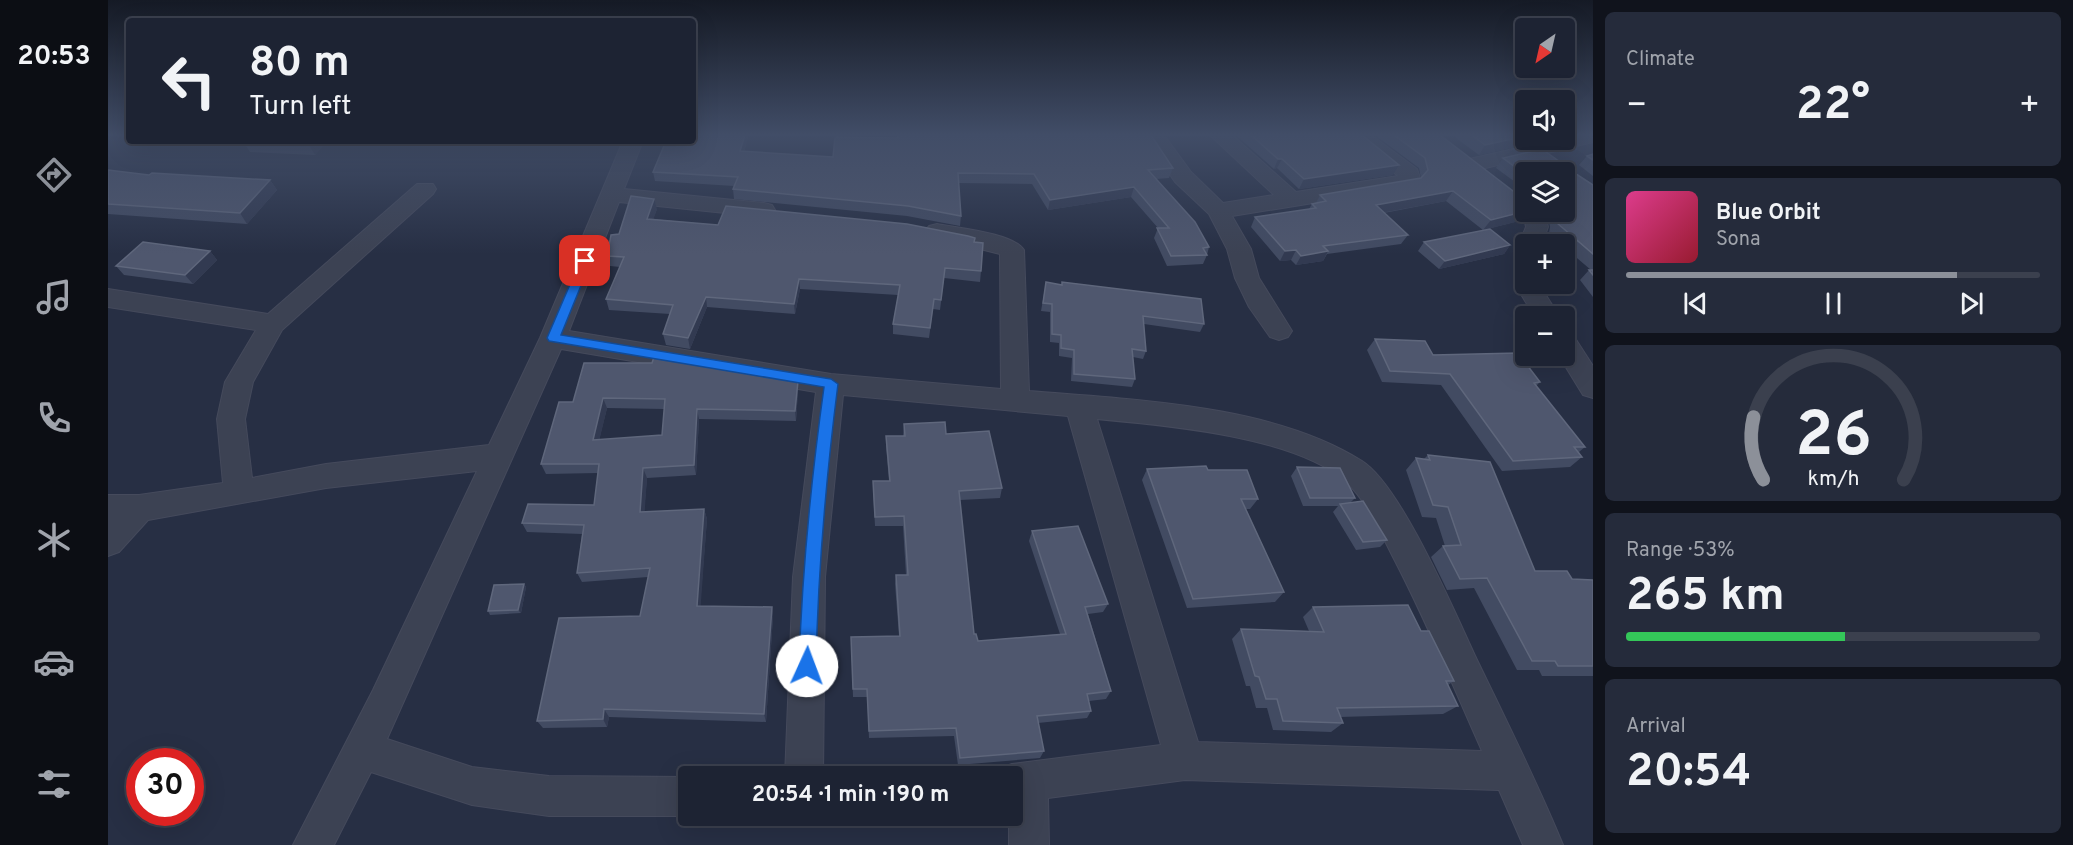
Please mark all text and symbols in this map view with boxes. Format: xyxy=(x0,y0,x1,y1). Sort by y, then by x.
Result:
north arrow xyxy=(1515,18,1575,78)
map controls xyxy=(1515,18,1575,366)
text: 80 m xyxy=(249,38,350,91)
text: 20:53 xyxy=(17,40,91,74)
icon: left xyxy=(150,42,228,120)
text: Climate xyxy=(1626,47,1695,73)
text: 22° xyxy=(1796,78,1870,135)
text: − xyxy=(1626,86,1647,128)
text: + xyxy=(2019,86,2040,128)
text: Turn left xyxy=(249,90,351,124)
button: sound xyxy=(1515,90,1575,150)
icon: directions xyxy=(33,154,75,196)
button: layers xyxy=(1515,162,1575,222)
text: Blue Orbit xyxy=(1716,200,1821,227)
text: Sona xyxy=(1716,227,1761,253)
button: + xyxy=(1515,234,1575,294)
pin xyxy=(559,235,610,286)
icon: arrive xyxy=(568,244,601,277)
icon: music xyxy=(33,276,75,318)
icon: previous xyxy=(1679,287,1712,320)
icon: pause xyxy=(1817,287,1850,320)
icon: next xyxy=(1955,287,1988,320)
button: − xyxy=(1515,306,1575,366)
icon: phone xyxy=(33,397,75,439)
text: 26 xyxy=(1795,399,1871,478)
text: km/h xyxy=(1807,466,1859,493)
icon: climate xyxy=(33,519,75,561)
text: Range · 53% xyxy=(1626,538,1735,564)
text: 265 km xyxy=(1626,569,1785,626)
position arrow xyxy=(775,634,839,698)
icon: car xyxy=(33,641,75,683)
text: Arrival xyxy=(1626,714,1686,740)
text: 20:54 xyxy=(1626,745,1751,802)
speed limit sign: 30 xyxy=(126,748,204,826)
icon: filters xyxy=(33,763,75,805)
text: 20:54 · 1 min · 190 m xyxy=(752,782,949,809)

